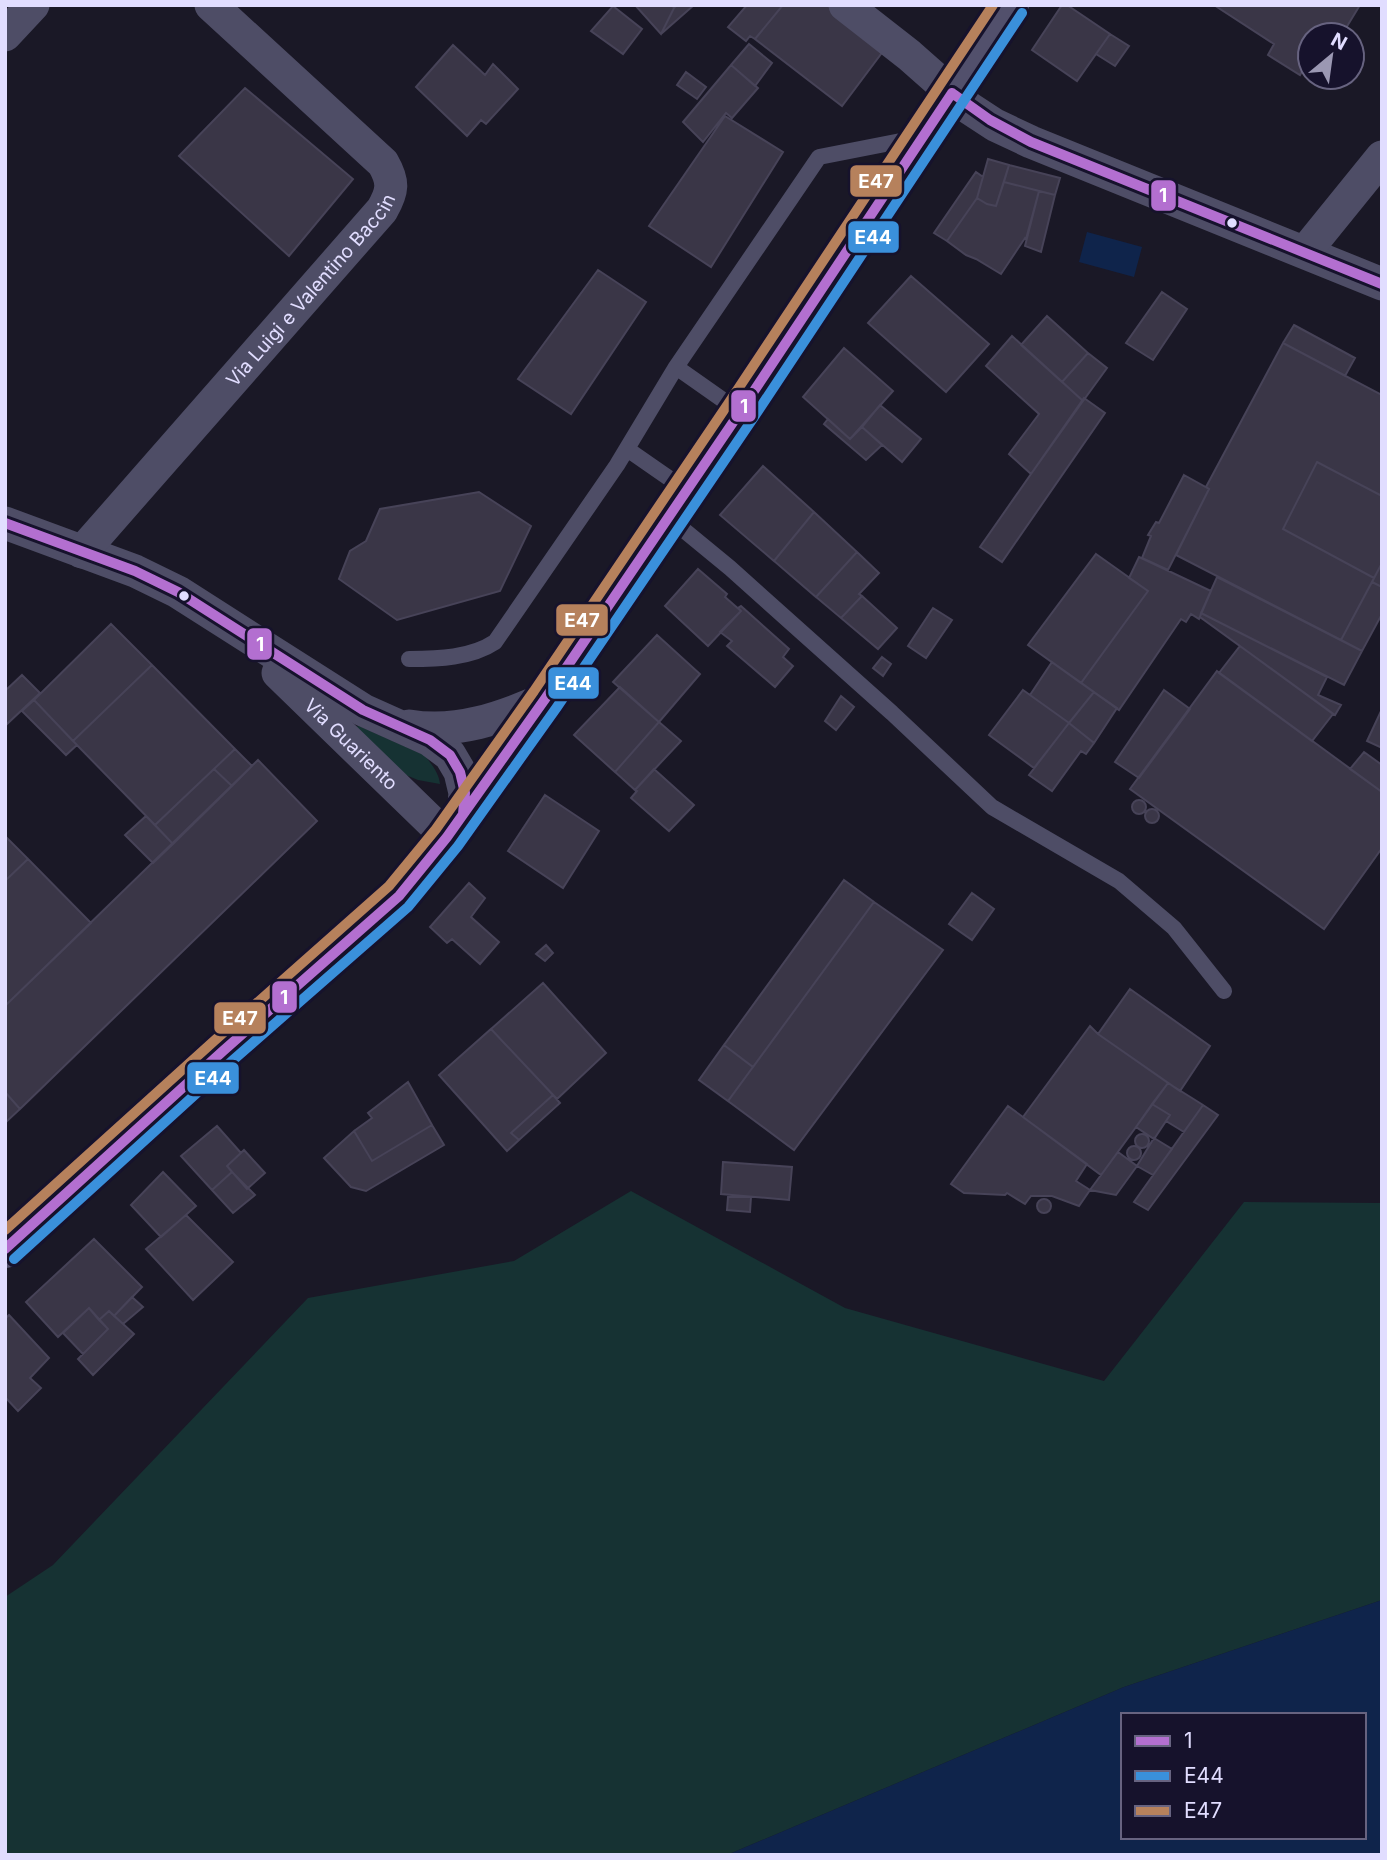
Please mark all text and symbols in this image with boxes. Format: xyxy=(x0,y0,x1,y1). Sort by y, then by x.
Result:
north arrow xyxy=(1296,21,1366,91)
text: N xyxy=(1327,28,1351,55)
line badge: E47 xyxy=(849,164,903,198)
text: E47 xyxy=(858,170,894,193)
line badge: 1 xyxy=(1150,179,1177,212)
text: 1 xyxy=(1159,184,1167,207)
street label: Via Luigi e Valentino Baccin xyxy=(221,190,400,391)
unlabelled marker xyxy=(1225,216,1239,230)
line badge: E44 xyxy=(847,220,900,254)
text: E44 xyxy=(854,226,892,249)
line badge: 1 xyxy=(730,389,757,423)
text: 1 xyxy=(740,395,748,418)
unlabelled marker xyxy=(177,589,191,603)
line badge: E47 xyxy=(555,603,609,637)
text: E47 xyxy=(564,609,600,632)
line badge: 1 xyxy=(246,627,273,661)
text: 1 xyxy=(256,633,264,656)
line badge: E44 xyxy=(547,666,600,700)
text: E44 xyxy=(554,672,592,695)
street label: Via Guariento xyxy=(300,693,403,795)
line badge: 1 xyxy=(271,980,298,1014)
text: 1 xyxy=(280,986,288,1009)
line badge: E47 xyxy=(213,1001,267,1035)
text: E47 xyxy=(222,1007,258,1030)
line badge: E44 xyxy=(186,1061,240,1095)
text: E44 xyxy=(194,1067,232,1090)
legend xyxy=(1121,1713,1366,1839)
text: 1 xyxy=(1184,1728,1193,1753)
text: E44 xyxy=(1184,1763,1224,1788)
text: E47 xyxy=(1184,1798,1222,1823)

